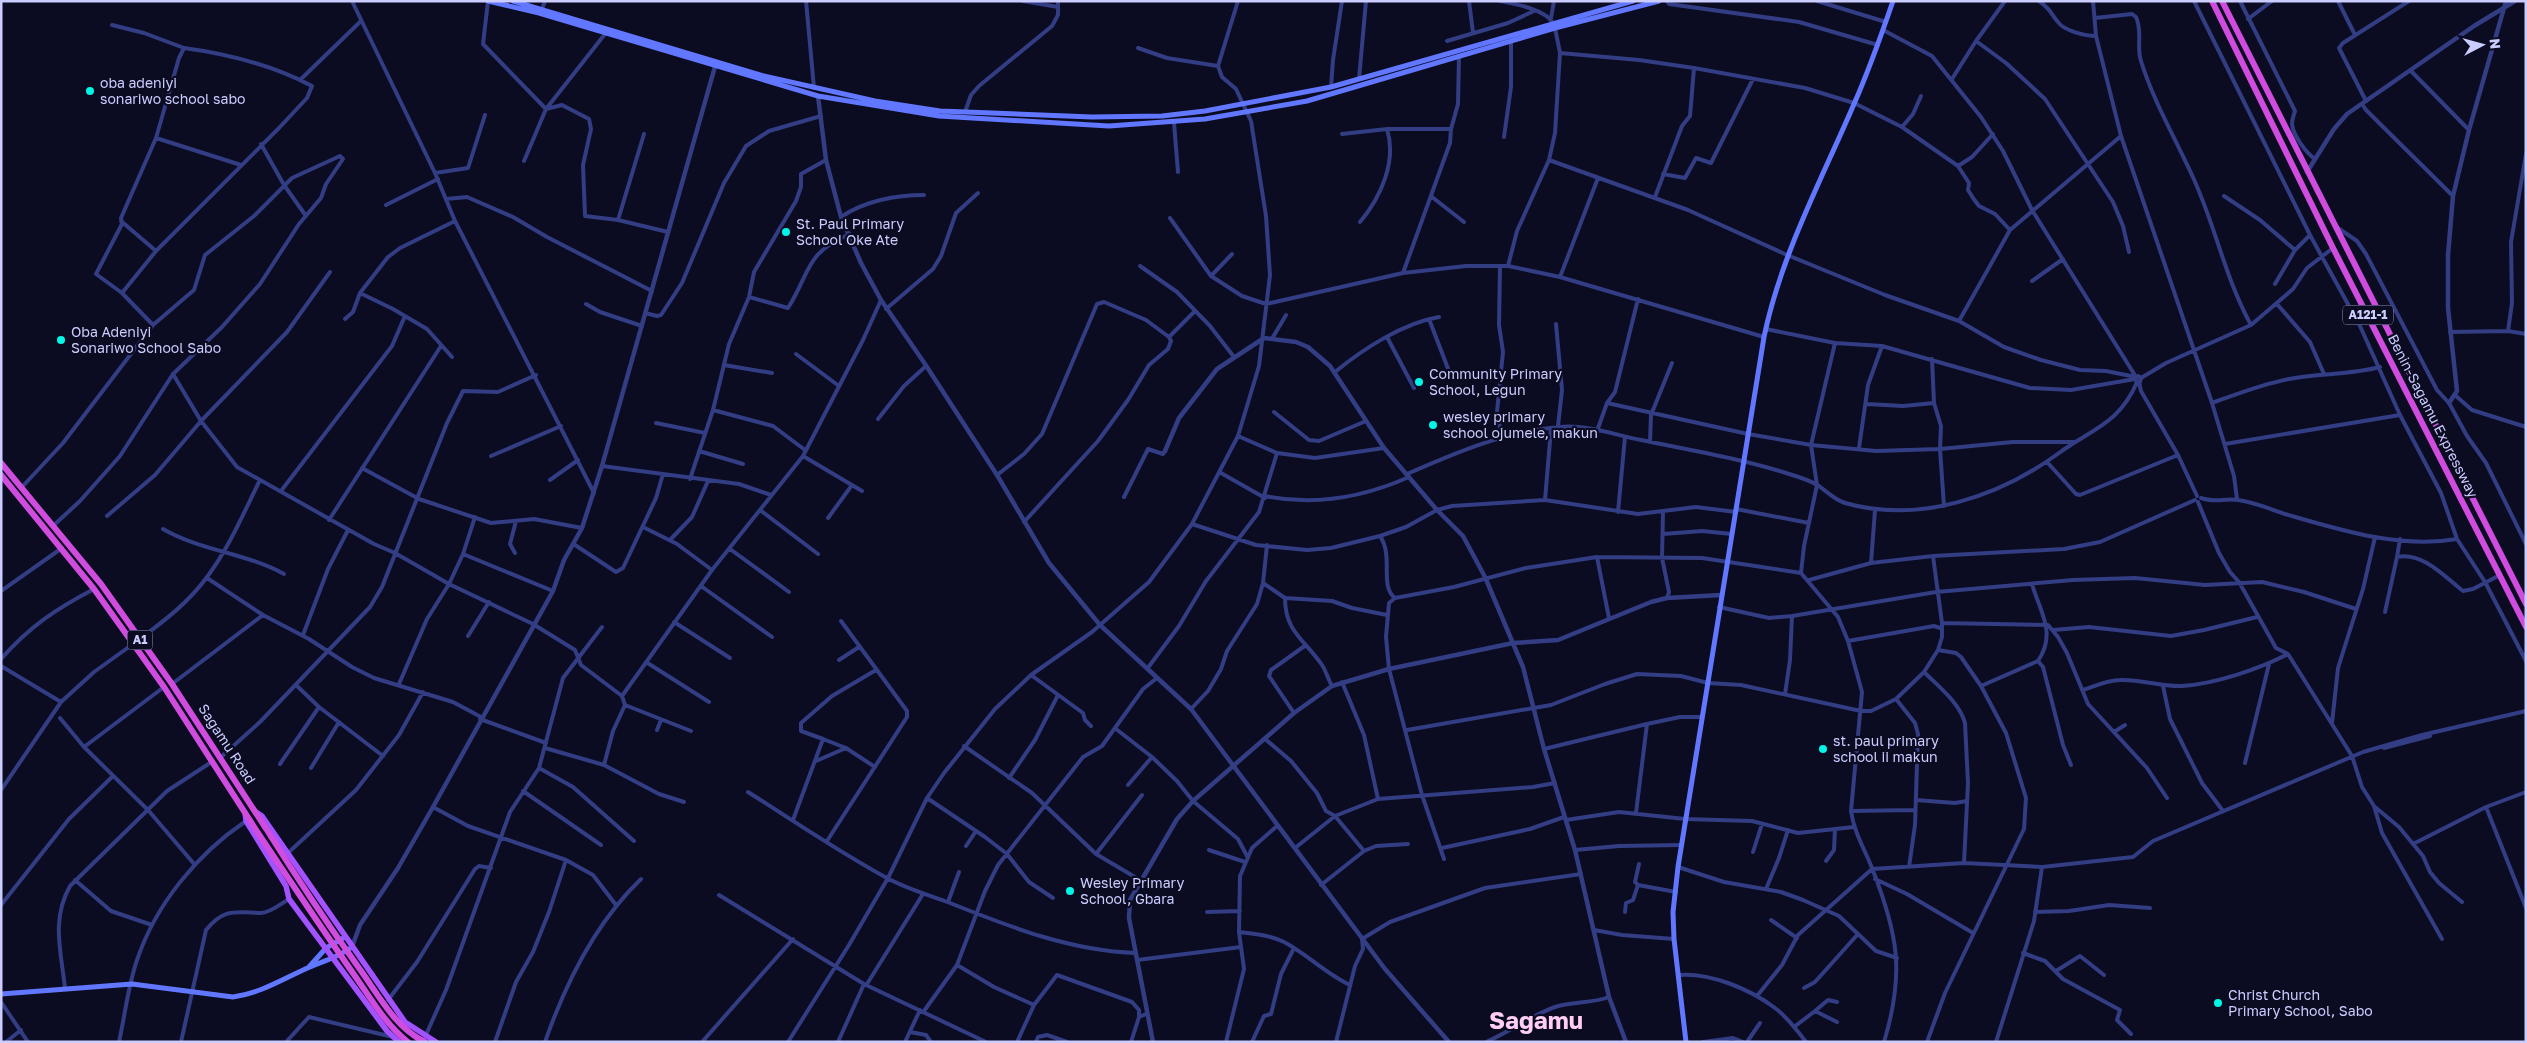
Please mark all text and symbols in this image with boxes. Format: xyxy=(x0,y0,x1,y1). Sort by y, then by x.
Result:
north arrow xyxy=(2457,20,2507,70)
text: N xyxy=(2486,37,2504,50)
place label: oba adeniyi sonariwo school sabo xyxy=(100,74,245,107)
marker: oba adeniyi sonariwo school sabo xyxy=(84,85,96,97)
place label: St. Paul Primary School Oke Ate xyxy=(796,215,904,248)
marker: St. Paul Primary School Oke Ate xyxy=(780,226,792,238)
road number: A121-1 xyxy=(2343,306,2393,324)
place label: Oba Adeniyi Sonariwo School Sabo xyxy=(71,323,221,356)
street label: Benin-Sagamu Expressway xyxy=(2385,331,2482,500)
marker: Oba Adeniyi Sonariwo School Sabo xyxy=(55,334,67,346)
place label: Community Primary School, Legun xyxy=(1429,365,1562,398)
marker: Community Primary School, Legun xyxy=(1413,376,1425,388)
place label: wesley primary school ojumele, makun xyxy=(1443,408,1598,441)
marker: wesley primary school ojumele, makun xyxy=(1427,419,1439,431)
road number: A1 xyxy=(128,630,152,650)
street label: Sagamu Road xyxy=(195,700,260,787)
place label: st. paul primary school ii makun xyxy=(1833,732,1939,765)
marker: st. paul primary school ii makun xyxy=(1817,743,1829,755)
place label: Wesley Primary School, Gbara xyxy=(1080,874,1185,907)
marker: Wesley Primary School, Gbara xyxy=(1064,885,1076,897)
place label: Christ Church Primary School, Sabo xyxy=(2228,986,2373,1019)
marker: Christ Church Primary School, Sabo xyxy=(2212,997,2224,1009)
district label: Sagamu xyxy=(1489,1005,1583,1034)

